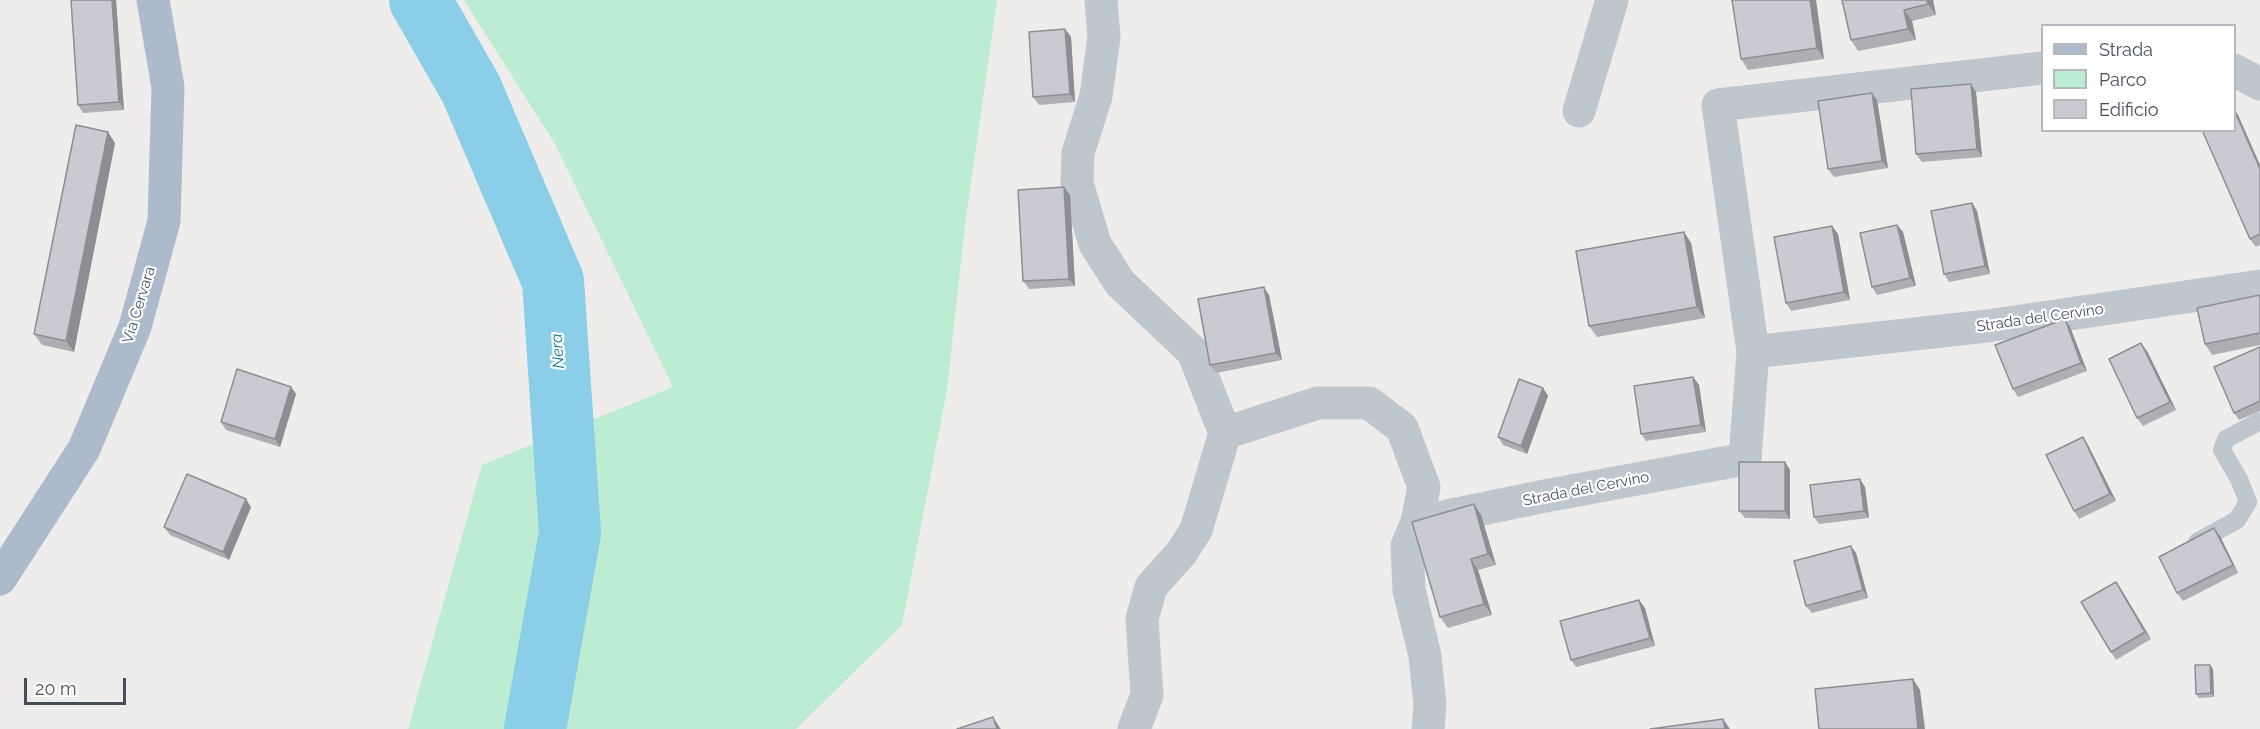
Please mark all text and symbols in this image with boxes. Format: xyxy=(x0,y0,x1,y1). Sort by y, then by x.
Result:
legend xyxy=(2041,24,2236,132)
text: Strada xyxy=(2099,39,2153,60)
text: Parco xyxy=(2099,69,2146,90)
text: Edificio xyxy=(2099,99,2158,120)
street label: Via Cervara xyxy=(119,264,159,346)
street label: Strada del Cervino xyxy=(1975,300,2105,336)
water label: Nera xyxy=(547,333,569,369)
street label: Strada del Cervino xyxy=(1521,468,1651,510)
scale bar xyxy=(27,666,129,704)
text: 20 m xyxy=(35,678,77,699)

